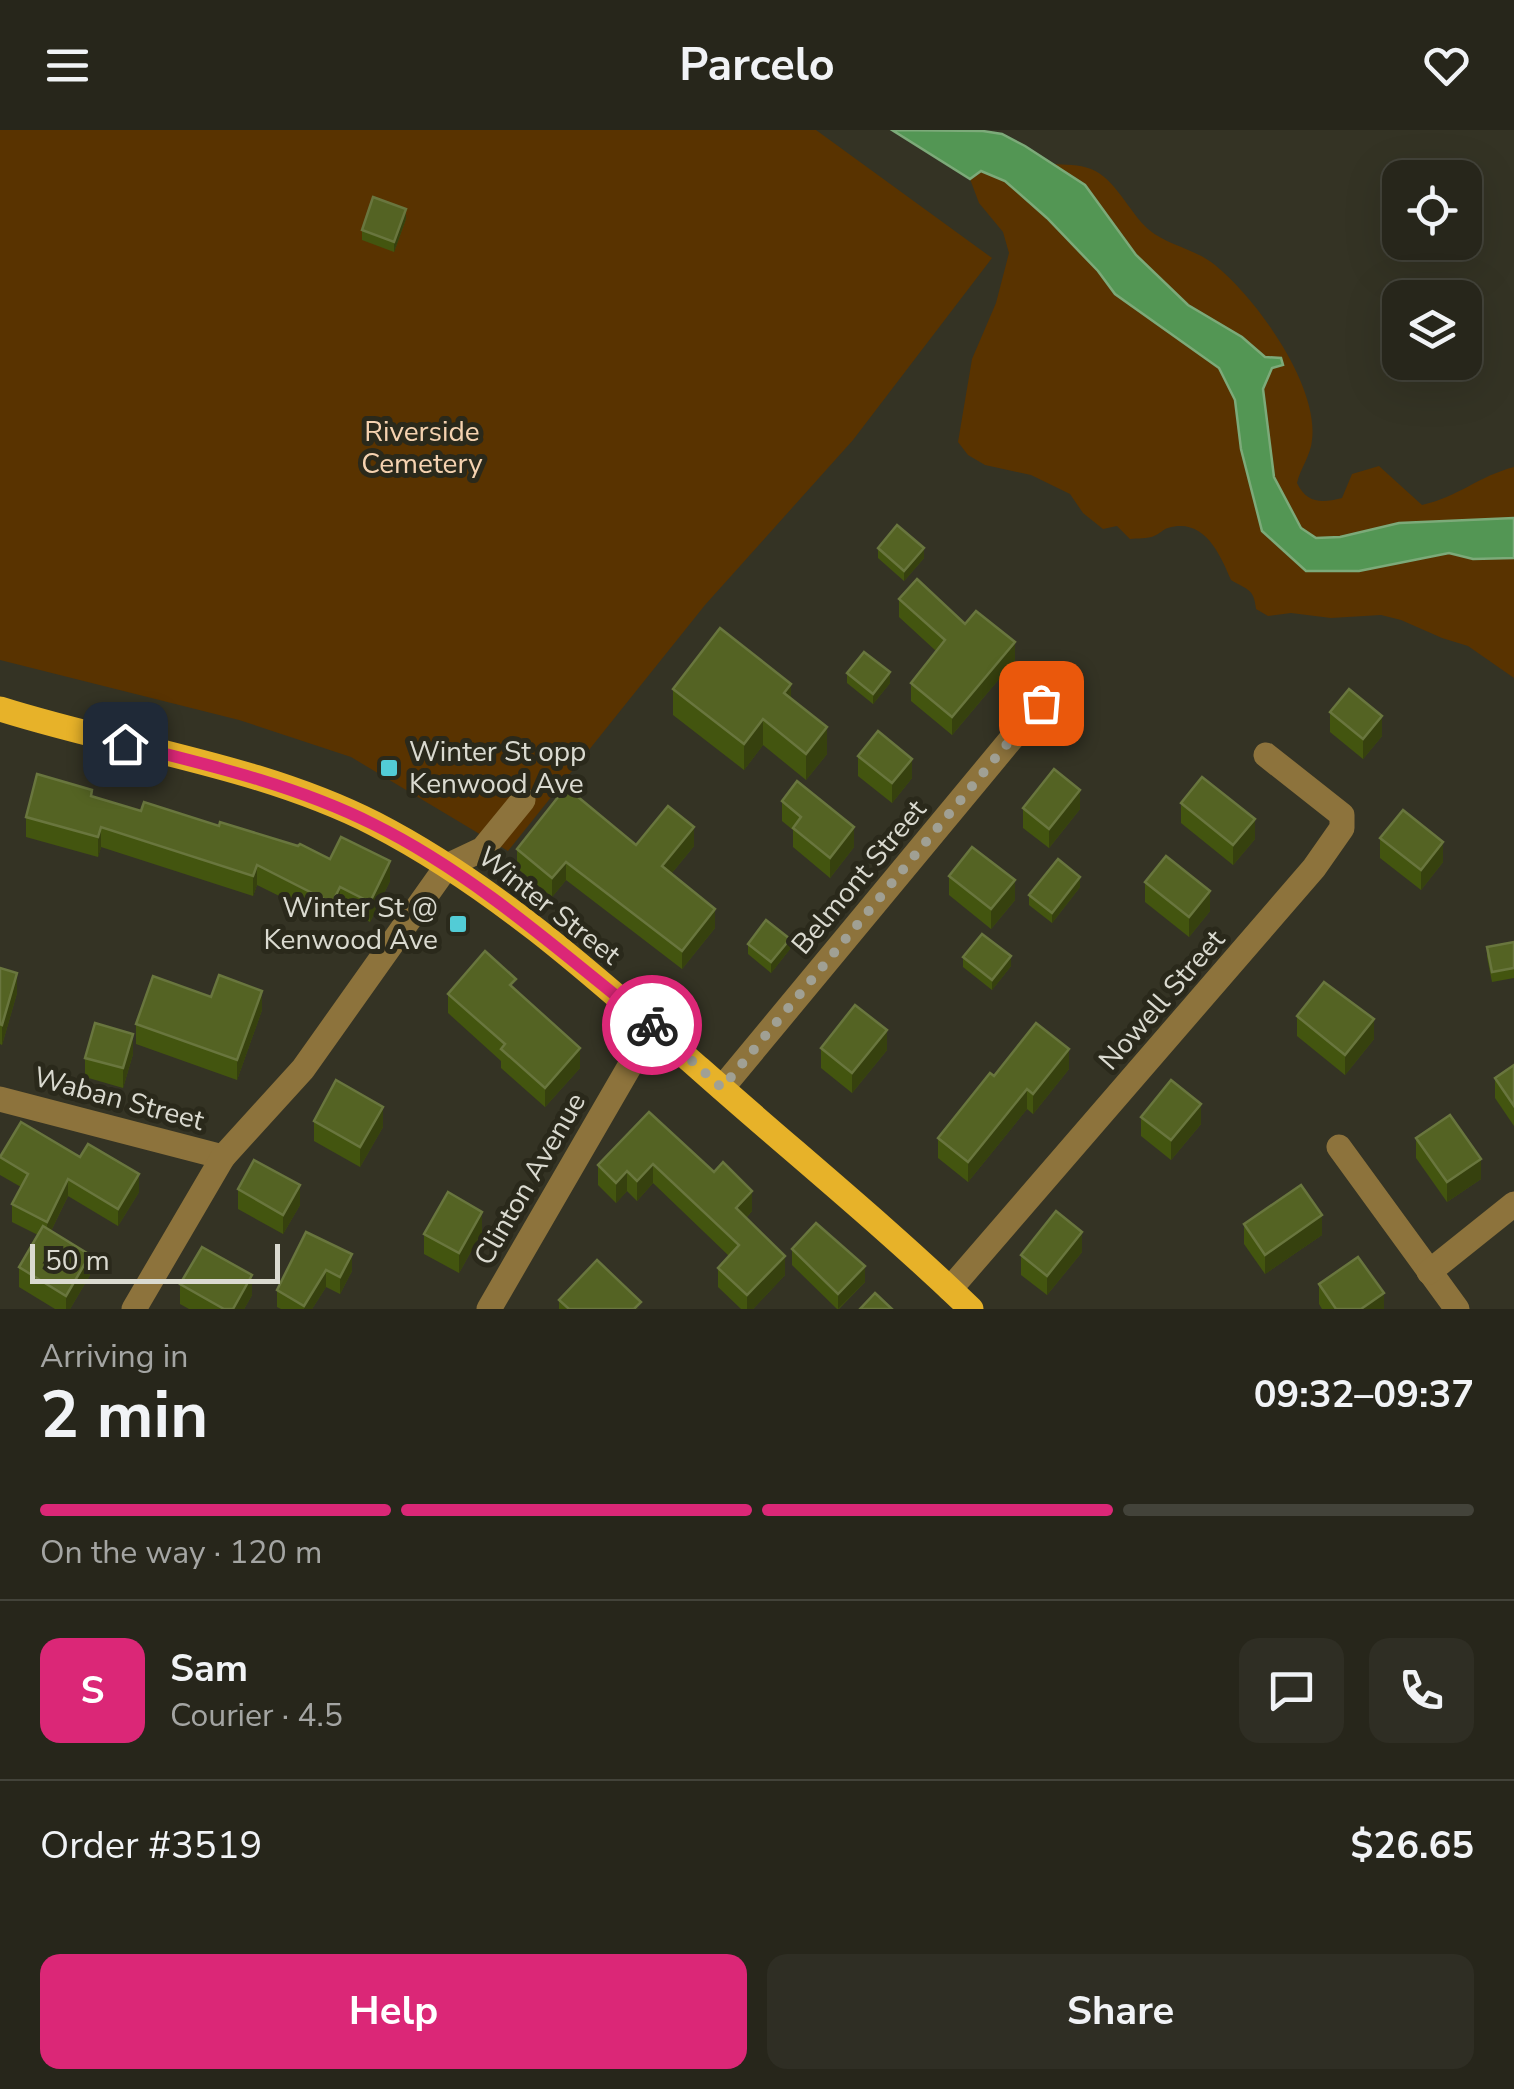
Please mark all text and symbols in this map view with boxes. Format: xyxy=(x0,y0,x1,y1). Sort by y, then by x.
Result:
text: Parcelo xyxy=(679,35,835,96)
icon: menu xyxy=(40,38,95,93)
icon: heart xyxy=(1419,38,1474,93)
map controls xyxy=(1382,160,1482,380)
button: locate xyxy=(1382,160,1482,260)
button: layers xyxy=(1382,280,1482,380)
park label: Riverside Cemetery xyxy=(361,413,483,483)
pin xyxy=(999,661,1084,746)
icon: bag xyxy=(1014,676,1069,731)
pin xyxy=(83,702,168,787)
icon: home xyxy=(98,717,153,772)
place label: Winter St opp Kenwood Ave xyxy=(409,733,586,803)
marker: Winter St opp Kenwood Ave xyxy=(378,757,400,779)
street label: Belmont Street xyxy=(783,792,935,962)
street label: Winter Street xyxy=(470,838,628,974)
place label: Winter St @ Kenwood Ave xyxy=(263,889,438,959)
marker: Winter St @ Kenwood Ave xyxy=(447,913,469,935)
street label: Nowell Street xyxy=(1090,922,1234,1078)
courier xyxy=(602,975,702,1075)
icon: bike xyxy=(625,998,680,1053)
street label: Waban Street xyxy=(30,1058,208,1140)
street label: Clinton Avenue xyxy=(465,1086,595,1272)
scale bar xyxy=(30,1239,280,1284)
text: 50 m xyxy=(45,1242,110,1280)
text: Arriving in xyxy=(40,1335,188,1378)
text: 09:32–09:37 xyxy=(1254,1369,1474,1420)
text: 2 min xyxy=(40,1371,208,1460)
text: On the way · 120 m xyxy=(40,1531,322,1574)
button: chat xyxy=(1239,1638,1344,1743)
button: phone xyxy=(1369,1638,1474,1743)
text: Sam xyxy=(170,1643,248,1694)
text: S xyxy=(81,1665,104,1716)
text: Courier · 4.5 xyxy=(170,1694,343,1737)
text: Order #3519 xyxy=(40,1820,262,1871)
text: $26.65 xyxy=(1351,1820,1474,1871)
button: Help xyxy=(40,1954,747,2069)
button: Share xyxy=(767,1954,1474,2069)

